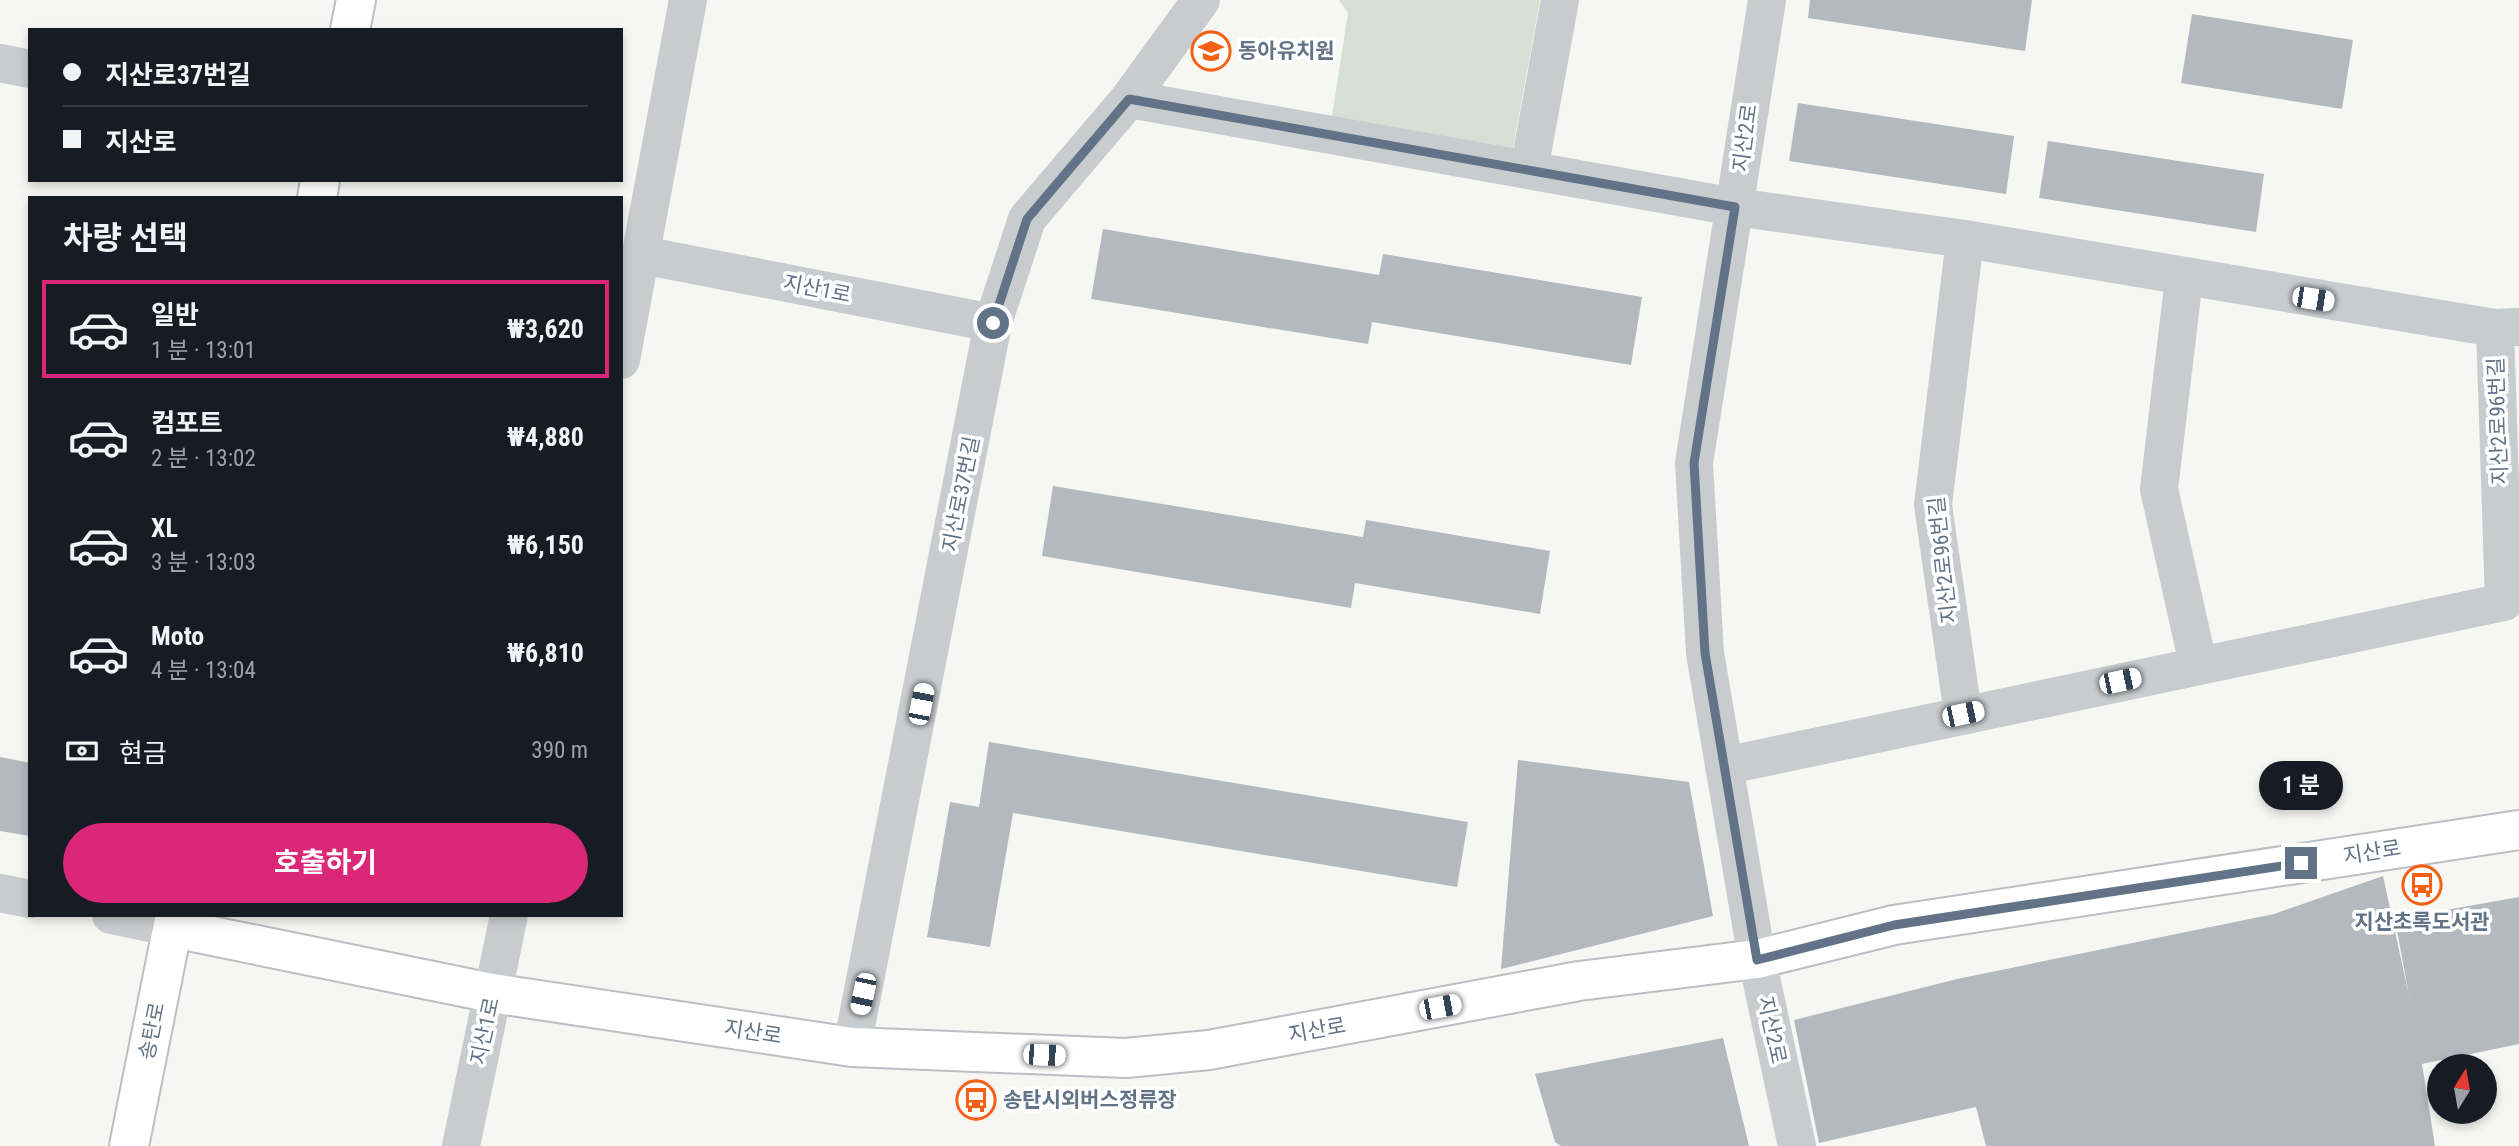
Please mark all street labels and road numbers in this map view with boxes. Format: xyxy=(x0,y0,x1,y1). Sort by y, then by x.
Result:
street label: 지산2로 xyxy=(1728,102,1762,174)
street label: 지산1로 xyxy=(781,271,853,307)
street label: 지산2로96번길 xyxy=(2484,357,2512,485)
street label: 지산로37번길 xyxy=(938,434,984,554)
street label: 지산2로96번길 xyxy=(1924,495,1962,625)
street label: 지산로 xyxy=(2341,836,2403,868)
street label: 지산2로 xyxy=(1753,994,1791,1066)
street label: 지산1로 xyxy=(466,995,504,1067)
street label: 송탄로 xyxy=(135,1000,169,1062)
street label: 지산로 xyxy=(1286,1013,1348,1047)
street label: 지산로 xyxy=(722,1016,784,1048)

